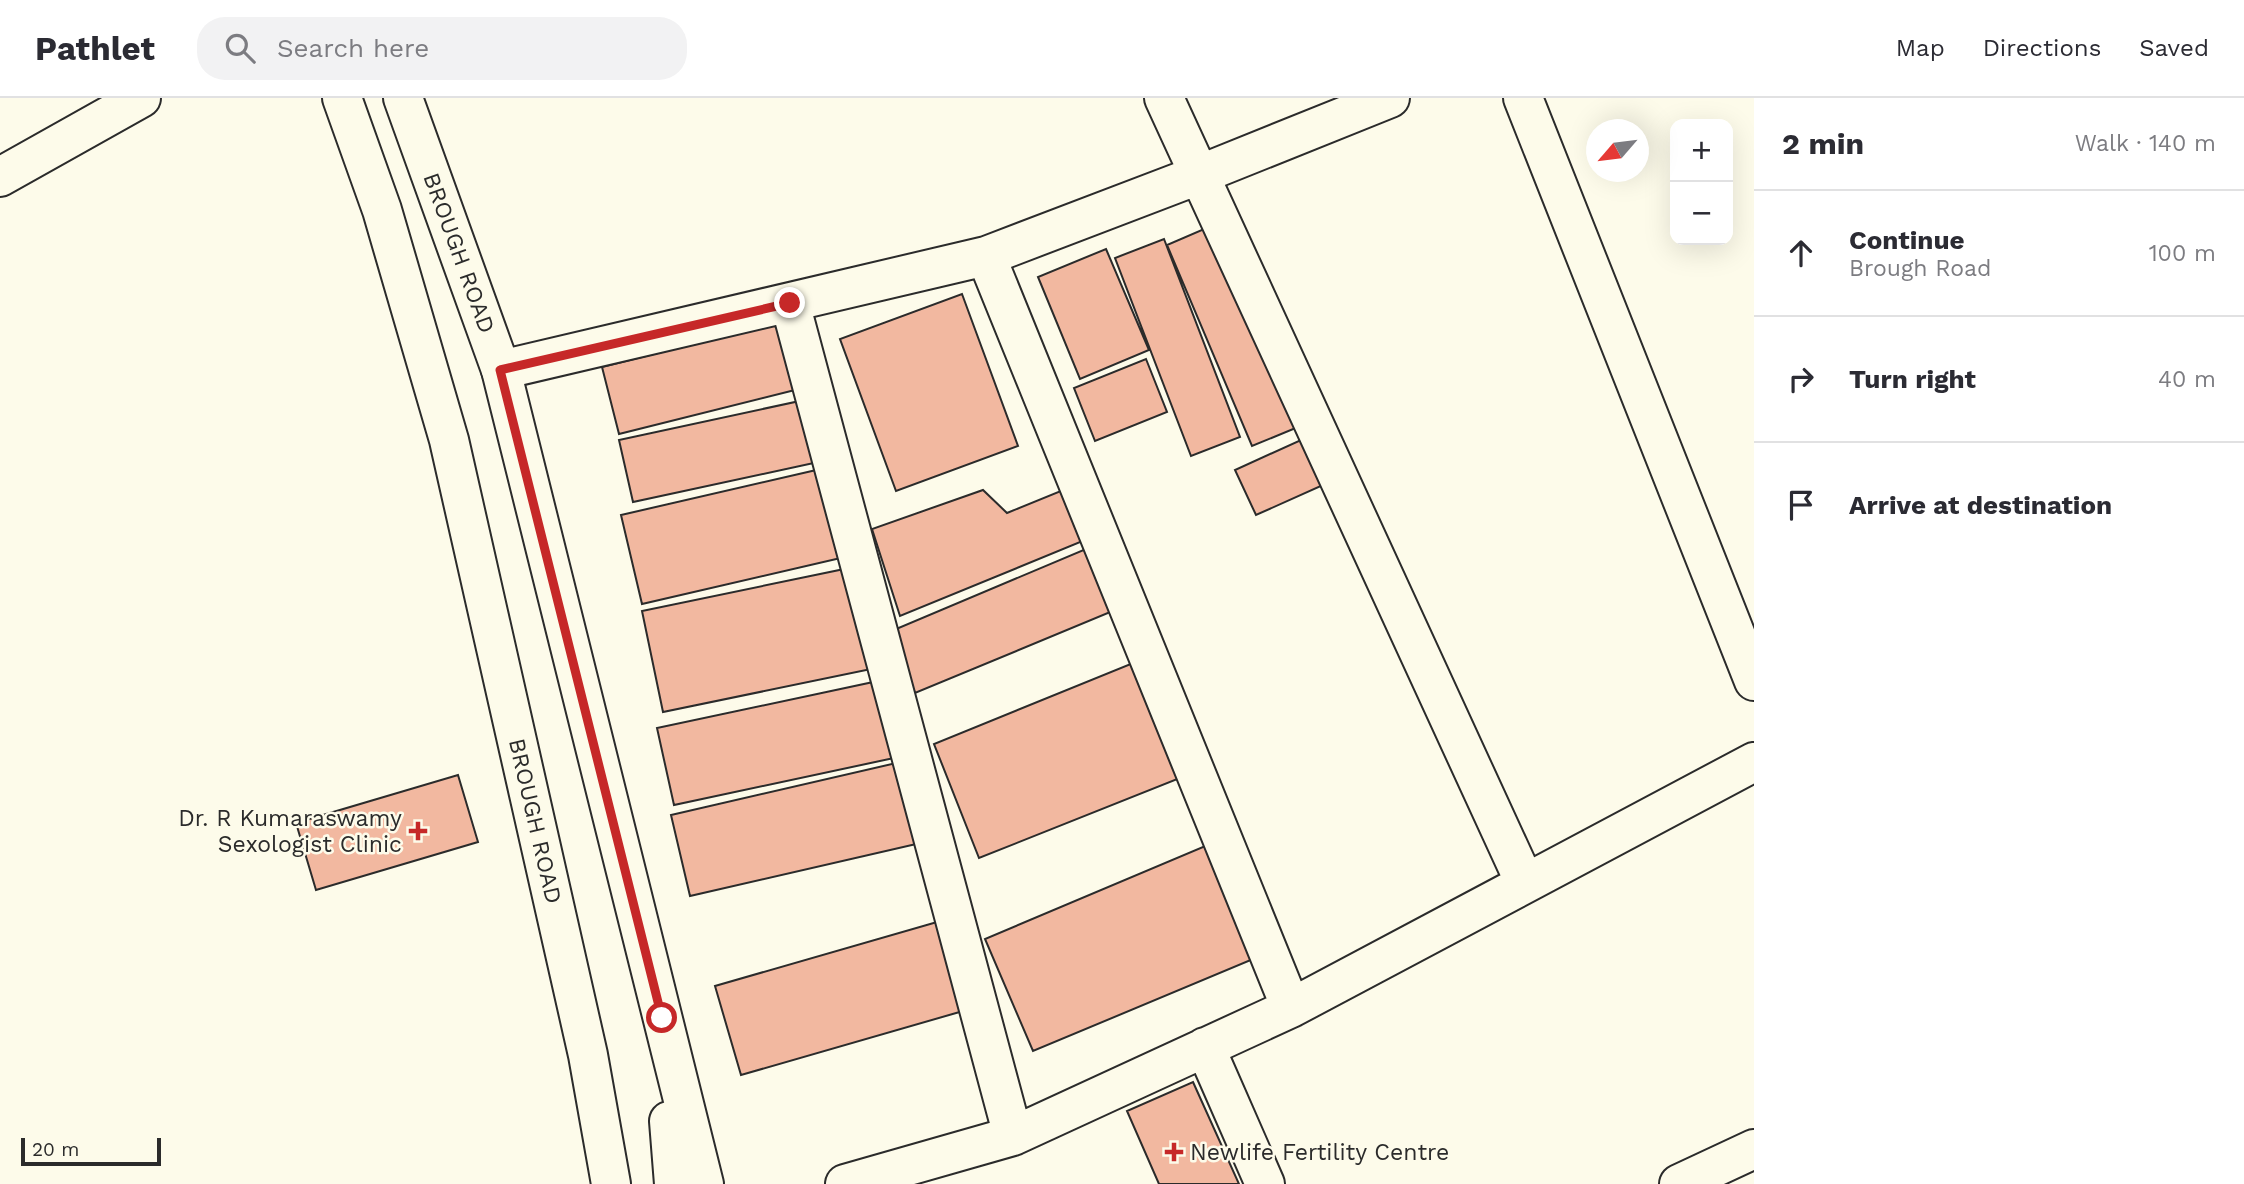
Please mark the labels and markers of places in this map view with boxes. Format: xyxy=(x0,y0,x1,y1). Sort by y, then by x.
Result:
place label: Dr. R Kumaraswamy Sexologist Clinic xyxy=(178,805,402,858)
marker: Dr. R Kumaraswamy Sexologist Clinic xyxy=(408,821,428,841)
place label: Newlife Fertility Centre xyxy=(1190,1139,1449,1166)
marker: Newlife Fertility Centre xyxy=(1164,1142,1184,1162)

